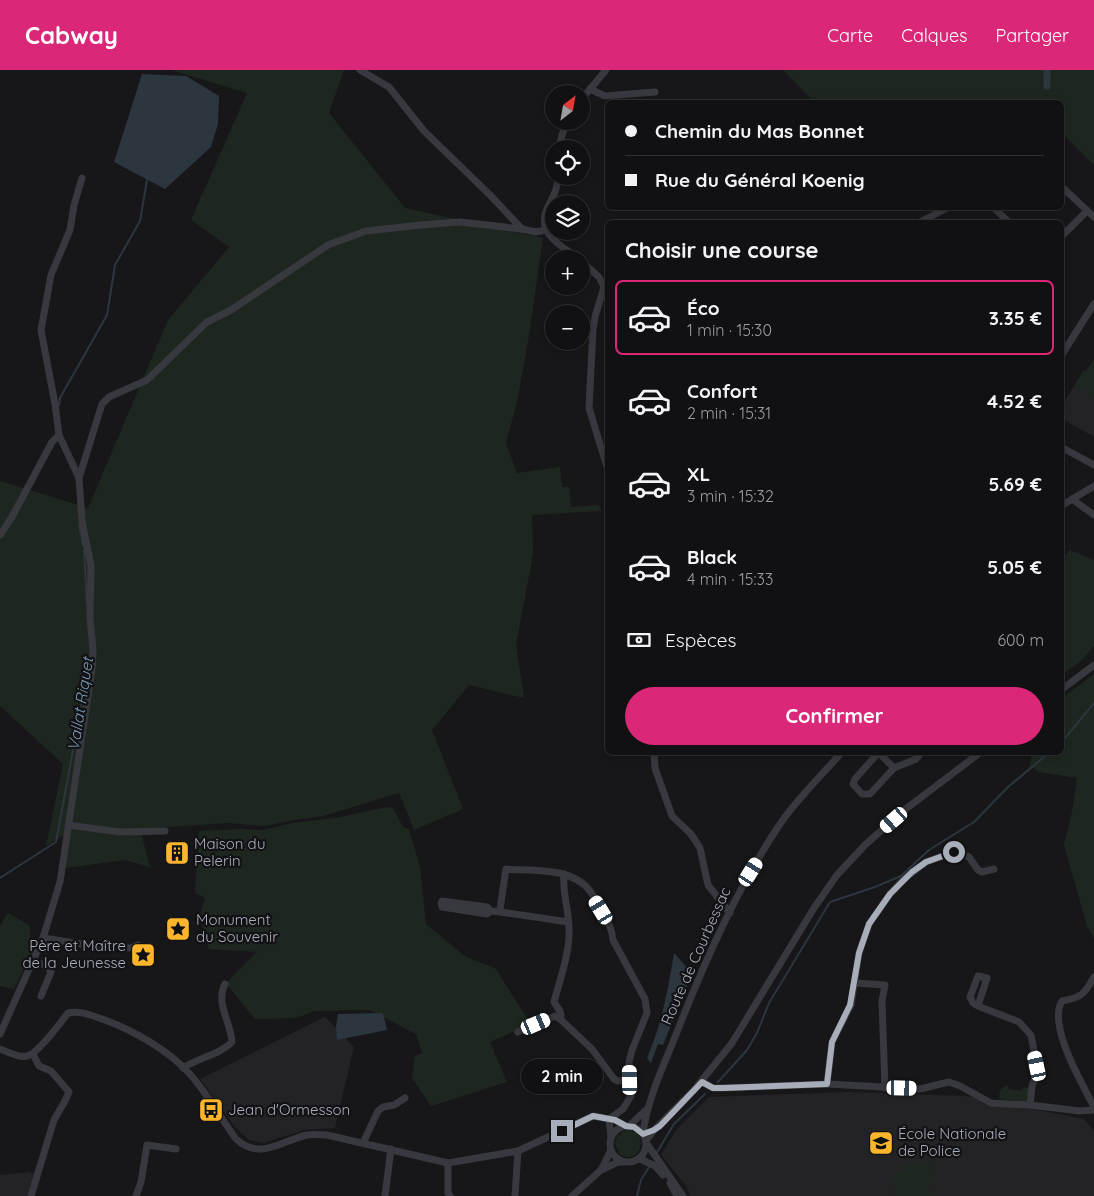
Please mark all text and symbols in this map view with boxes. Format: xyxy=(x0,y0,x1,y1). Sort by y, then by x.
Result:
text: Cabway xyxy=(25,20,118,50)
text: Carte xyxy=(827,24,873,47)
text: Calques xyxy=(901,24,968,47)
text: Partager xyxy=(996,24,1069,47)
north arrow xyxy=(545,85,590,130)
map controls xyxy=(545,85,590,350)
text: Chemin du Mas Bonnet xyxy=(655,119,865,143)
button: locate xyxy=(545,140,590,185)
text: Rue du Général Koenig xyxy=(655,168,865,192)
button: layers xyxy=(545,195,590,240)
text: Choisir une course xyxy=(625,236,819,264)
button: + xyxy=(545,250,590,295)
icon: car xyxy=(627,295,672,340)
text: Éco xyxy=(687,296,720,320)
button: − xyxy=(545,305,590,350)
text: 3.35 € xyxy=(989,306,1042,330)
text: 1 min · 15:30 xyxy=(687,320,772,340)
icon: car xyxy=(627,378,672,423)
text: Confort xyxy=(687,379,758,403)
text: 4.52 € xyxy=(987,389,1042,413)
text: 2 min · 15:31 xyxy=(687,403,771,423)
icon: car xyxy=(627,461,672,506)
text: XL xyxy=(687,462,710,486)
text: 5.69 € xyxy=(989,472,1042,496)
text: 3 min · 15:32 xyxy=(687,486,774,506)
icon: car xyxy=(627,544,672,589)
text: Black xyxy=(687,545,737,569)
text: 5.05 € xyxy=(987,555,1042,579)
text: 4 min · 15:33 xyxy=(687,569,773,589)
icon: cash xyxy=(625,626,653,654)
text: Espèces xyxy=(665,628,736,652)
text: 600 m xyxy=(997,630,1044,650)
water label: Vallat Riquet xyxy=(63,654,98,752)
button: Confirmer xyxy=(625,687,1044,745)
car xyxy=(877,804,910,836)
place label: Maison du Pelerin xyxy=(194,834,265,870)
building icon: Maison du Pelerin xyxy=(164,840,190,866)
route start xyxy=(943,841,965,863)
car xyxy=(736,855,765,889)
street label: Route de Courbessac xyxy=(657,884,735,1028)
car xyxy=(586,893,615,927)
place label: Monument du Souvenir xyxy=(196,910,278,946)
place icon: Monument du Souvenir xyxy=(165,916,191,942)
place label: Père et Maître de la Jeunesse xyxy=(22,936,126,972)
place icon: Père et Maître de la Jeunesse xyxy=(130,942,156,968)
car xyxy=(519,1011,552,1037)
car xyxy=(1026,1050,1047,1082)
callout: 2 min xyxy=(521,1058,603,1094)
car xyxy=(622,1065,637,1095)
text: 2 min xyxy=(541,1066,583,1086)
car xyxy=(886,1080,917,1096)
bus stop icon: Jean d'Ormesson xyxy=(198,1097,224,1123)
place label: Jean d'Ormesson xyxy=(228,1100,350,1119)
route end xyxy=(551,1120,573,1142)
place label: École Nationale de Police xyxy=(898,1124,1006,1160)
school or university icon: École Nationale de Police xyxy=(868,1130,894,1156)

